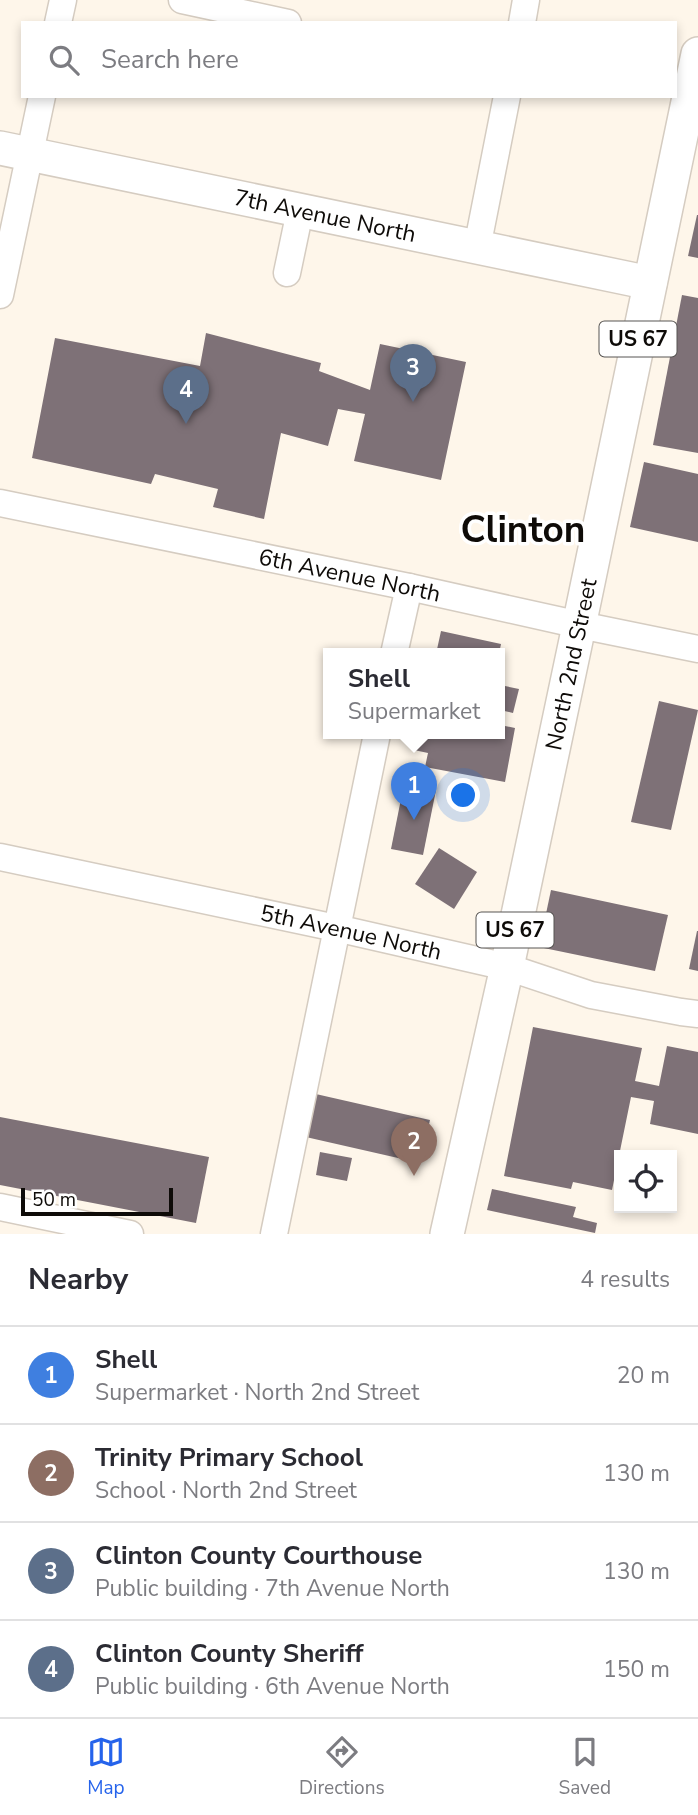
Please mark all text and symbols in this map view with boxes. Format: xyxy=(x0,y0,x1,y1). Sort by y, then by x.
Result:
search box xyxy=(21,21,677,98)
icon: search xyxy=(45,41,83,79)
text: Search here xyxy=(101,42,239,77)
street label: 7th Avenue North xyxy=(231,182,419,249)
road number: US 67 xyxy=(600,322,676,356)
pin: 3 xyxy=(390,344,436,402)
pin: 4 xyxy=(163,366,209,424)
district label: Clinton xyxy=(461,505,586,555)
street label: 6th Avenue North xyxy=(256,541,444,609)
street label: North 2nd Street xyxy=(538,575,604,753)
popup xyxy=(323,648,505,739)
text: Shell xyxy=(348,661,410,696)
text: Supermarket xyxy=(348,696,480,727)
pin: 1 xyxy=(391,762,437,820)
your location xyxy=(446,778,480,812)
street label: 5th Avenue North xyxy=(258,897,445,967)
road number: US 67 xyxy=(476,912,554,948)
pin: 2 xyxy=(391,1118,437,1176)
map controls xyxy=(614,1150,677,1213)
button: locate xyxy=(614,1150,677,1213)
scale bar xyxy=(21,1185,173,1217)
text: 50 m xyxy=(32,1187,76,1213)
text: Nearby xyxy=(28,1259,128,1300)
text: 4 results xyxy=(580,1264,670,1295)
text: Shell xyxy=(95,1342,157,1377)
text: 1 xyxy=(44,1360,58,1391)
text: 20 m xyxy=(617,1360,670,1391)
text: Supermarket · North 2nd Street xyxy=(95,1377,419,1408)
text: Trinity Primary School xyxy=(95,1440,363,1475)
text: 2 xyxy=(44,1458,58,1489)
text: 130 m xyxy=(603,1458,670,1489)
text: School · North 2nd Street xyxy=(95,1475,357,1506)
text: Clinton County Courthouse xyxy=(95,1538,422,1573)
text: 3 xyxy=(44,1556,58,1587)
text: 130 m xyxy=(603,1556,670,1587)
text: Public building · 7th Avenue North xyxy=(95,1573,450,1604)
text: Clinton County Sheriff xyxy=(95,1636,364,1671)
text: 4 xyxy=(44,1654,58,1685)
text: 150 m xyxy=(603,1654,670,1685)
text: Public building · 6th Avenue North xyxy=(95,1671,450,1702)
tab: Map xyxy=(87,1733,125,1801)
tab: Directions xyxy=(299,1733,385,1801)
tab: Saved xyxy=(559,1733,611,1801)

